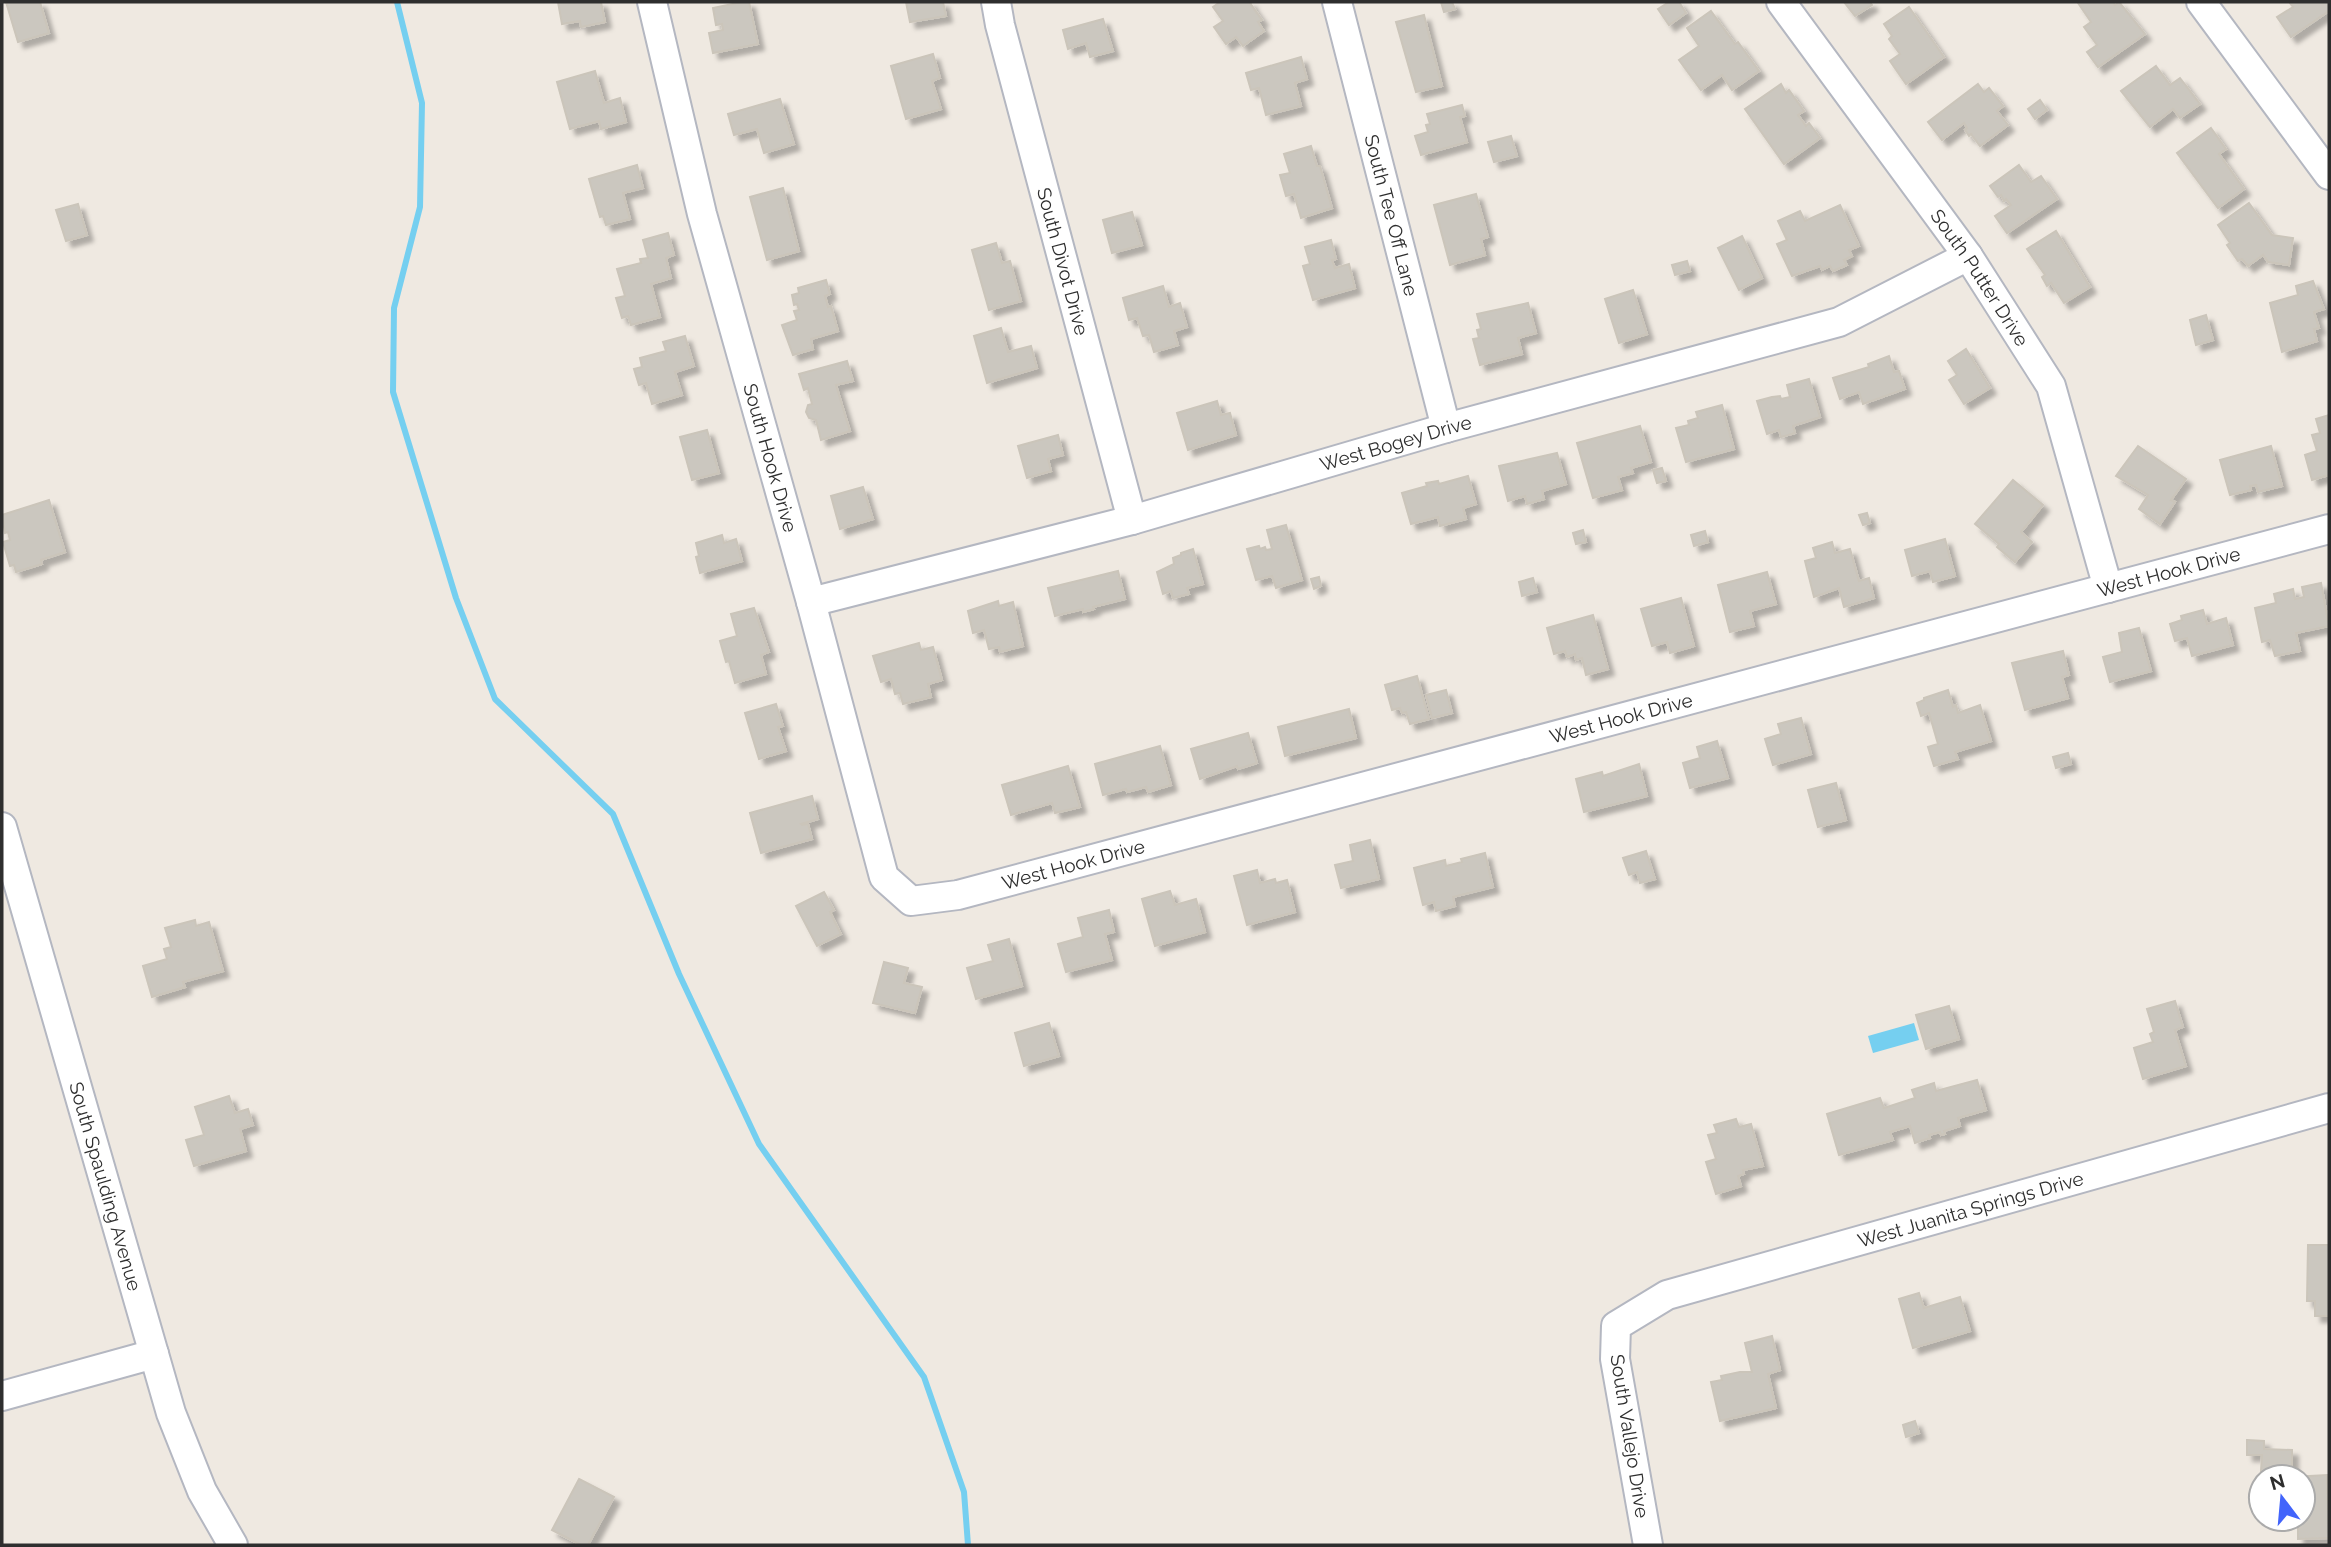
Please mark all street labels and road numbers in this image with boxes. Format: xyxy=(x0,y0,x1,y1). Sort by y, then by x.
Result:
street label: South Tee Off Lane xyxy=(1360,132,1423,298)
street label: South Divot Drive xyxy=(1033,185,1093,338)
street label: South Putter Drive xyxy=(1926,205,2033,350)
street label: South Hook Drive xyxy=(739,381,802,535)
street label: West Bogey Drive xyxy=(1317,411,1474,475)
street label: West Hook Drive xyxy=(2095,542,2243,601)
street label: West Hook Drive xyxy=(1547,688,1695,748)
street label: West Hook Drive xyxy=(999,835,1147,894)
street label: South Spaulding Avenue xyxy=(65,1079,146,1293)
street label: West Juanita Springs Drive xyxy=(1855,1167,2086,1252)
street label: South Vallejo Drive xyxy=(1606,1353,1654,1519)

